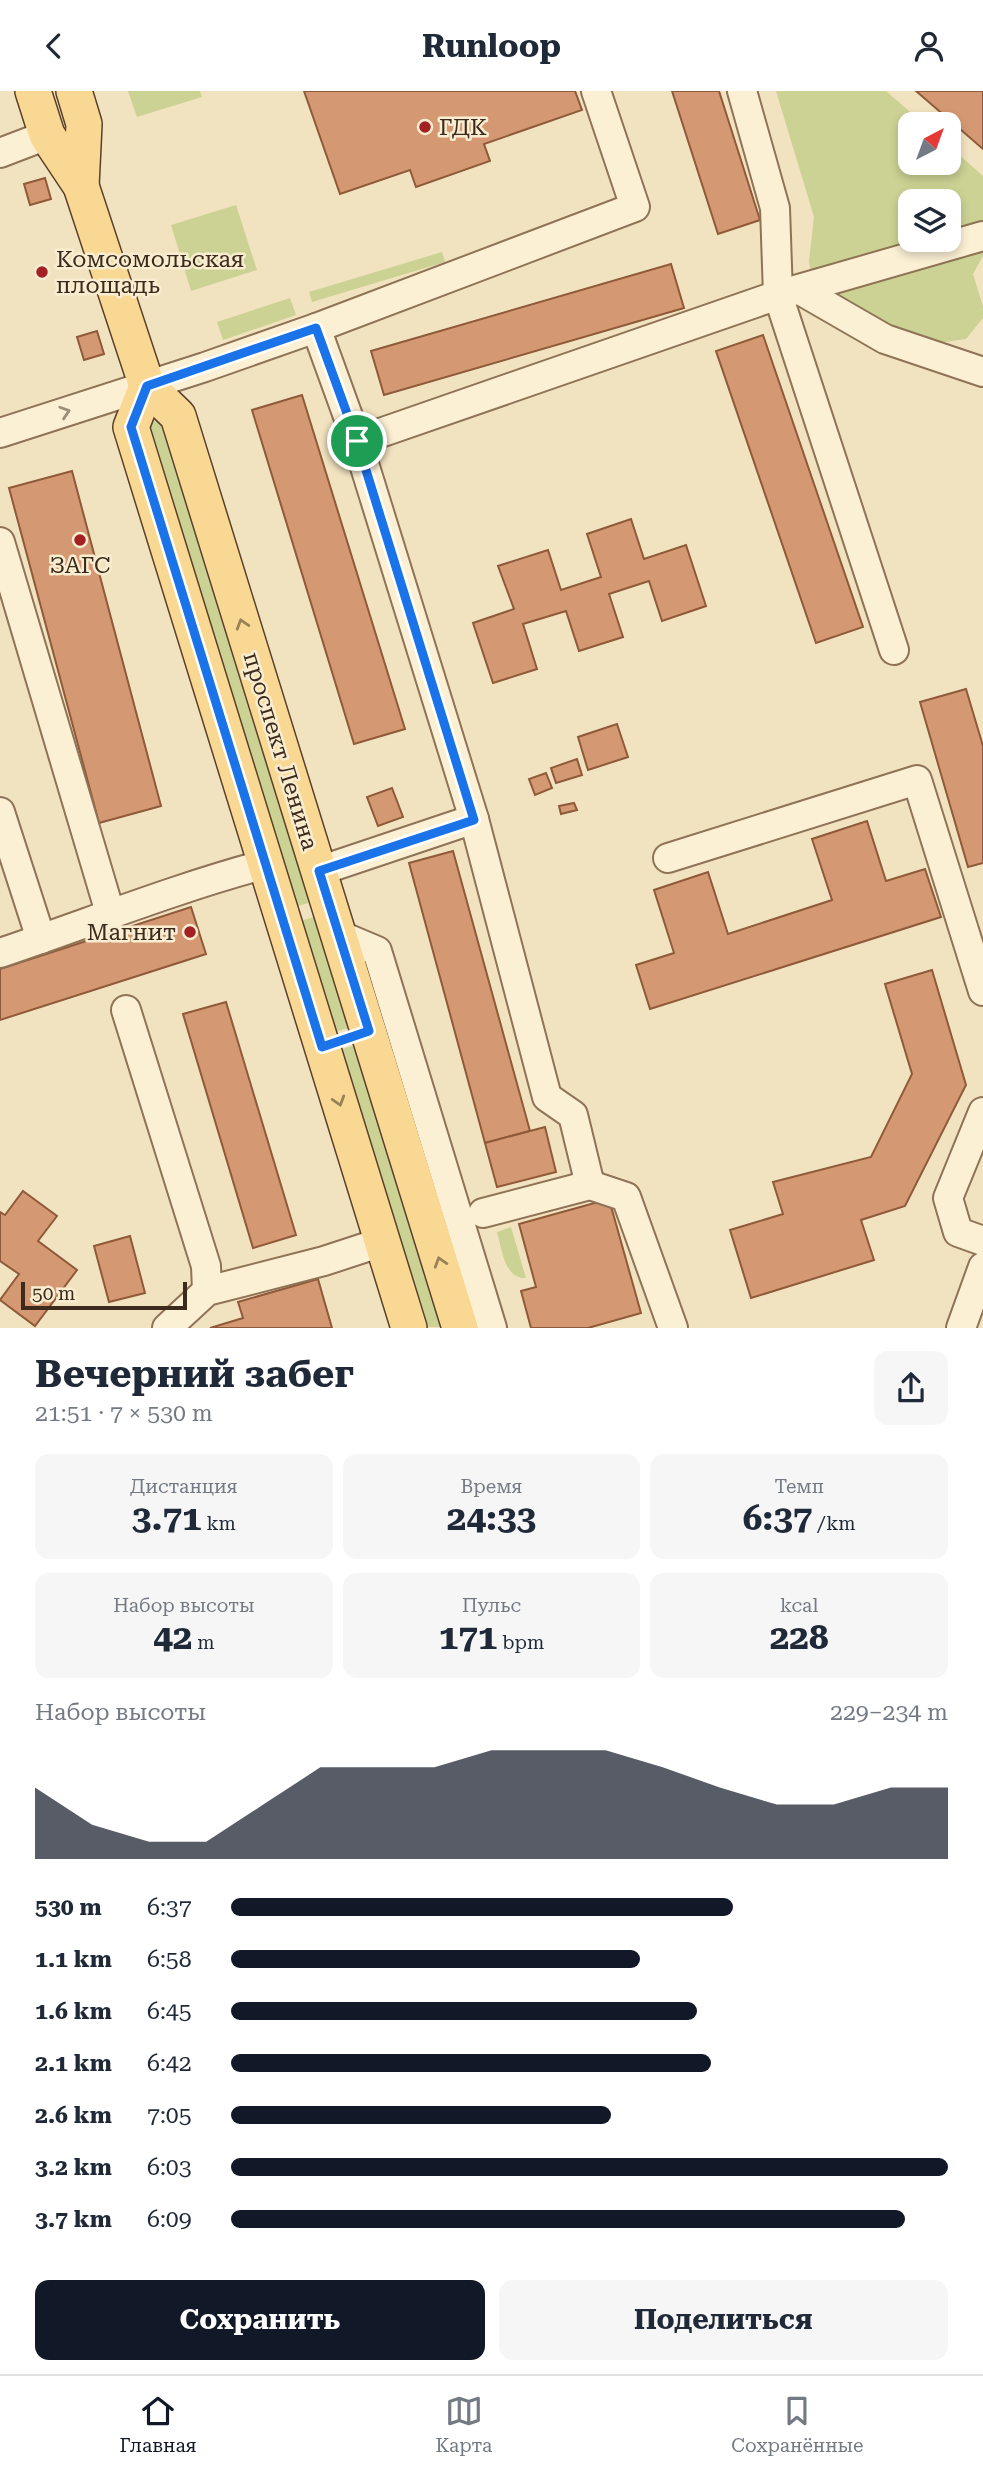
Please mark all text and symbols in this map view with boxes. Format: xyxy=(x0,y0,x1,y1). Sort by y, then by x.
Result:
icon: back xyxy=(35,27,73,65)
text: Runloop xyxy=(422,27,561,65)
icon: person xyxy=(910,27,948,65)
north arrow xyxy=(898,112,961,175)
map controls xyxy=(898,112,961,252)
place label: ГДК xyxy=(439,114,487,141)
marker: ГДК xyxy=(417,119,433,135)
button: layers xyxy=(898,189,961,252)
place label: Комсомольская площадь xyxy=(56,246,244,299)
marker: Комсомольская площадь xyxy=(34,264,50,280)
one-way arrow xyxy=(59,405,71,420)
pin xyxy=(327,411,387,471)
icon: arrive xyxy=(338,422,376,460)
marker: ЗАГС xyxy=(72,532,88,548)
place label: ЗАГС xyxy=(50,552,110,579)
one-way arrow xyxy=(236,618,251,630)
street label: проспект Ленина xyxy=(238,649,324,854)
place label: Магнит xyxy=(87,919,176,946)
marker: Магнит xyxy=(182,924,198,940)
one-way arrow xyxy=(331,1095,345,1107)
one-way arrow xyxy=(433,1257,448,1269)
scale bar xyxy=(21,1279,187,1310)
text: 50 m xyxy=(32,1282,75,1305)
button: share xyxy=(874,1351,948,1425)
text: Вечерний забег xyxy=(35,1352,354,1396)
text: 21:51 · 7 × 530 m xyxy=(35,1400,213,1427)
text: Дистанция xyxy=(130,1475,238,1498)
text: Время xyxy=(461,1475,522,1498)
text: Темп xyxy=(774,1475,824,1498)
text: 3.71 xyxy=(132,1498,202,1539)
text: 24:33 xyxy=(447,1498,536,1539)
text: 6:37 xyxy=(743,1498,812,1539)
text: km xyxy=(202,1512,236,1535)
text: /km xyxy=(812,1512,856,1535)
text: Набор высоты xyxy=(113,1594,255,1617)
text: Пульс xyxy=(462,1594,521,1617)
text: kcal xyxy=(780,1594,818,1617)
text: 42 xyxy=(153,1617,192,1658)
text: 171 xyxy=(439,1617,497,1658)
text: 228 xyxy=(770,1617,829,1658)
text: m xyxy=(192,1631,215,1654)
text: bpm xyxy=(497,1631,544,1654)
text: Набор высоты xyxy=(35,1699,206,1726)
text: 229–234 m xyxy=(830,1699,948,1726)
text: 530 m xyxy=(35,1894,102,1921)
text: 6:37 xyxy=(147,1894,192,1921)
text: 1.1 km xyxy=(35,1946,112,1973)
text: 6:58 xyxy=(147,1946,192,1973)
text: 1.6 km xyxy=(35,1998,112,2025)
text: 6:45 xyxy=(147,1998,192,2025)
text: 2.1 km xyxy=(35,2050,112,2077)
text: 6:42 xyxy=(147,2050,192,2077)
text: 2.6 km xyxy=(35,2102,112,2129)
text: 7:05 xyxy=(147,2102,192,2129)
text: 3.2 km xyxy=(35,2154,112,2181)
text: 6:03 xyxy=(147,2154,192,2181)
text: 3.7 km xyxy=(35,2206,112,2233)
text: 6:09 xyxy=(147,2206,192,2233)
button: Сохранить xyxy=(35,2280,485,2360)
button: Поделиться xyxy=(499,2280,948,2360)
tab: Главная xyxy=(119,2392,197,2457)
tab: Карта xyxy=(436,2392,492,2457)
tab: Сохранённые xyxy=(731,2392,864,2457)

